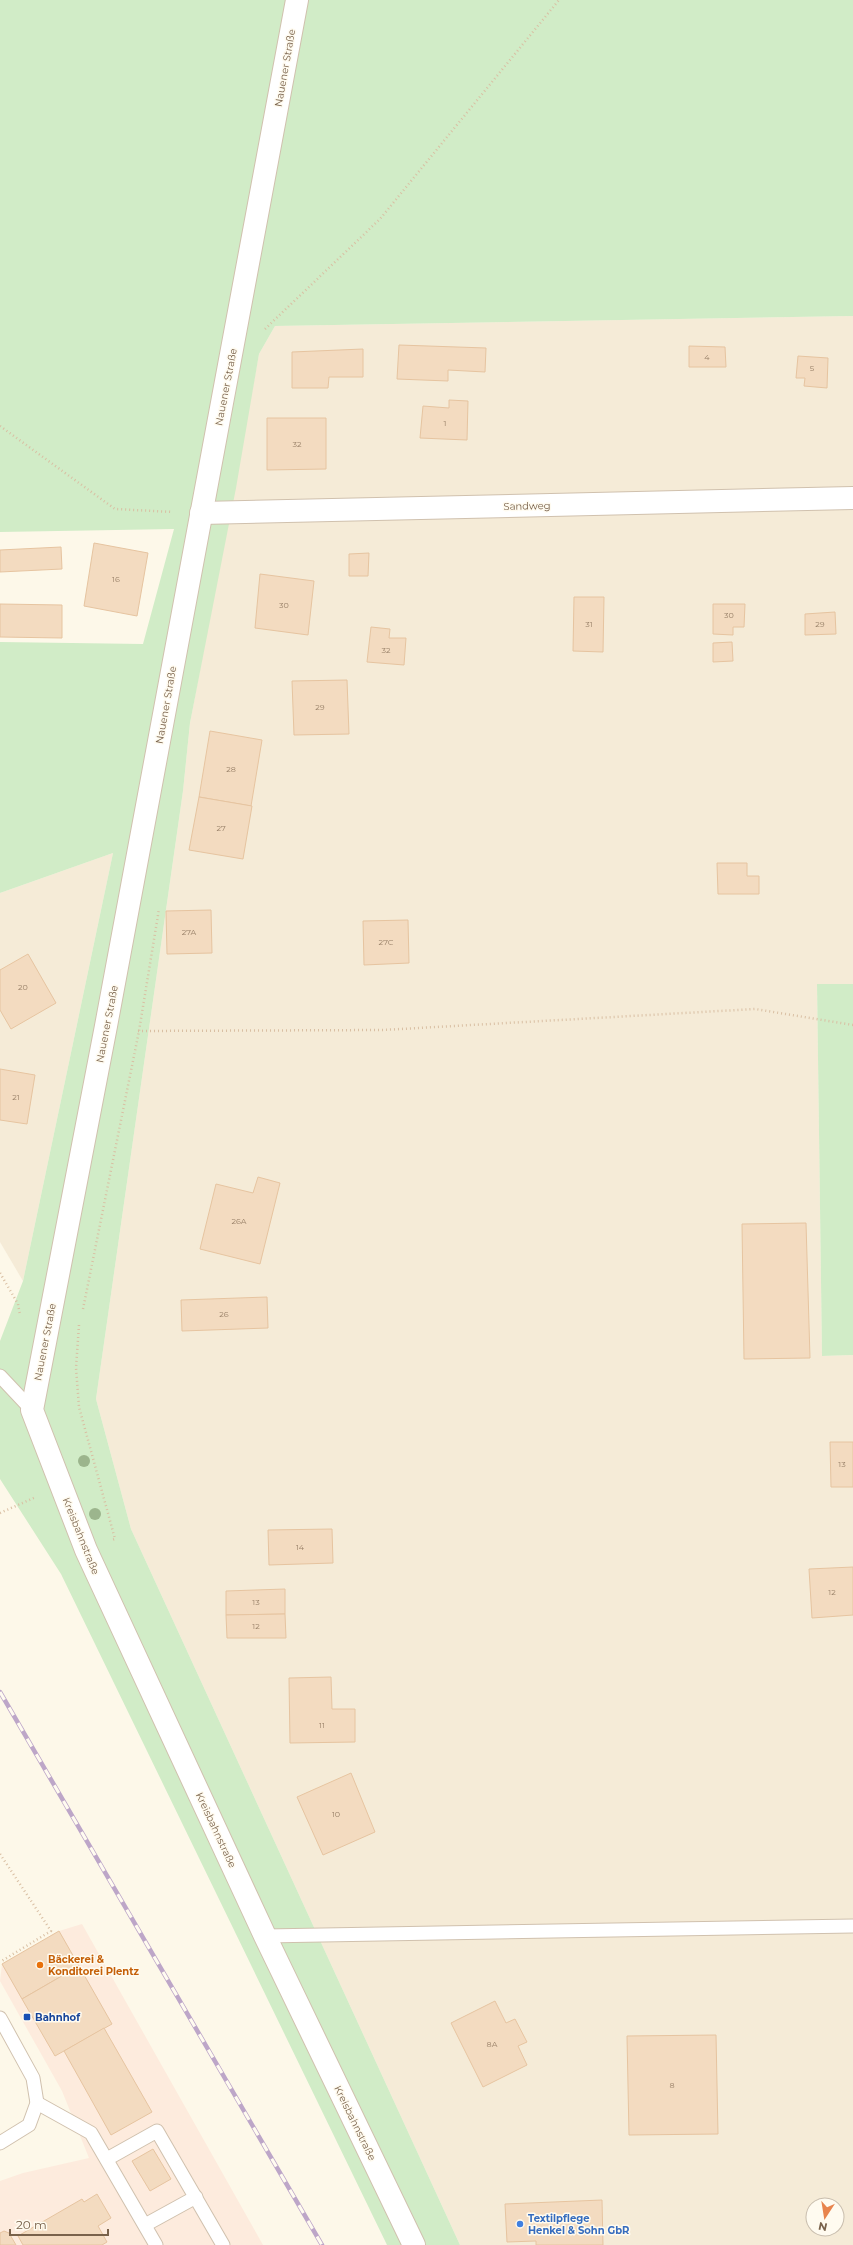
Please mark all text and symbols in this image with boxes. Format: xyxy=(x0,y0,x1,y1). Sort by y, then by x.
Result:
street label: Nauener Straße xyxy=(272,28,298,108)
street label: Nauener Straße xyxy=(212,347,240,427)
house number: 4 xyxy=(704,352,710,362)
house number: 5 xyxy=(810,363,815,373)
house number: 1 xyxy=(444,418,446,428)
house number: 32 xyxy=(292,439,302,449)
street label: Sandweg xyxy=(503,499,551,513)
house number: 16 xyxy=(112,574,120,584)
house number: 30 xyxy=(279,600,289,610)
house number: 30 xyxy=(724,610,734,620)
house number: 31 xyxy=(585,619,593,629)
house number: 29 xyxy=(815,619,825,629)
house number: 32 xyxy=(381,645,391,655)
street label: Nauener Straße xyxy=(153,665,179,745)
house number: 29 xyxy=(315,702,325,712)
house number: 28 xyxy=(226,764,236,774)
house number: 27 xyxy=(216,823,226,833)
house number: 27A xyxy=(182,927,196,937)
house number: 27C xyxy=(379,937,394,947)
house number: 20 xyxy=(18,982,28,992)
street label: Nauener Straße xyxy=(93,984,121,1064)
house number: 21 xyxy=(12,1092,20,1102)
house number: 26A xyxy=(231,1216,247,1226)
street label: Nauener Straße xyxy=(31,1302,59,1382)
house number: 26 xyxy=(219,1309,229,1319)
house number: 13 xyxy=(838,1459,846,1469)
street label: Kreisbahnstraße xyxy=(60,1496,102,1576)
house number: 14 xyxy=(296,1542,305,1552)
house number: 12 xyxy=(828,1587,836,1597)
house number: 13 xyxy=(252,1597,260,1607)
house number: 12 xyxy=(252,1621,260,1631)
house number: 11 xyxy=(319,1720,325,1730)
street label: Kreisbahnstraße xyxy=(193,1790,239,1870)
house number: 10 xyxy=(332,1809,340,1819)
place label: Bäckerei & Konditorei Plentz xyxy=(48,1953,140,1978)
marker: Bäckerei & Konditorei Plentz xyxy=(35,1960,45,1970)
place label: Bahnhof xyxy=(35,2011,81,2024)
marker: Bahnhof xyxy=(22,2012,32,2022)
house number: 8A xyxy=(487,2039,498,2049)
house number: 8 xyxy=(669,2080,675,2090)
street label: Kreisbahnstraße xyxy=(331,2083,379,2163)
north arrow xyxy=(805,2197,845,2237)
scale bar xyxy=(10,2211,108,2237)
place label: Textilpflege Henkel & Sohn GbR xyxy=(528,2212,630,2237)
text: 20 m xyxy=(16,2217,47,2232)
marker: Textilpflege Henkel & Sohn GbR xyxy=(515,2219,525,2229)
text: N xyxy=(817,2219,829,2235)

